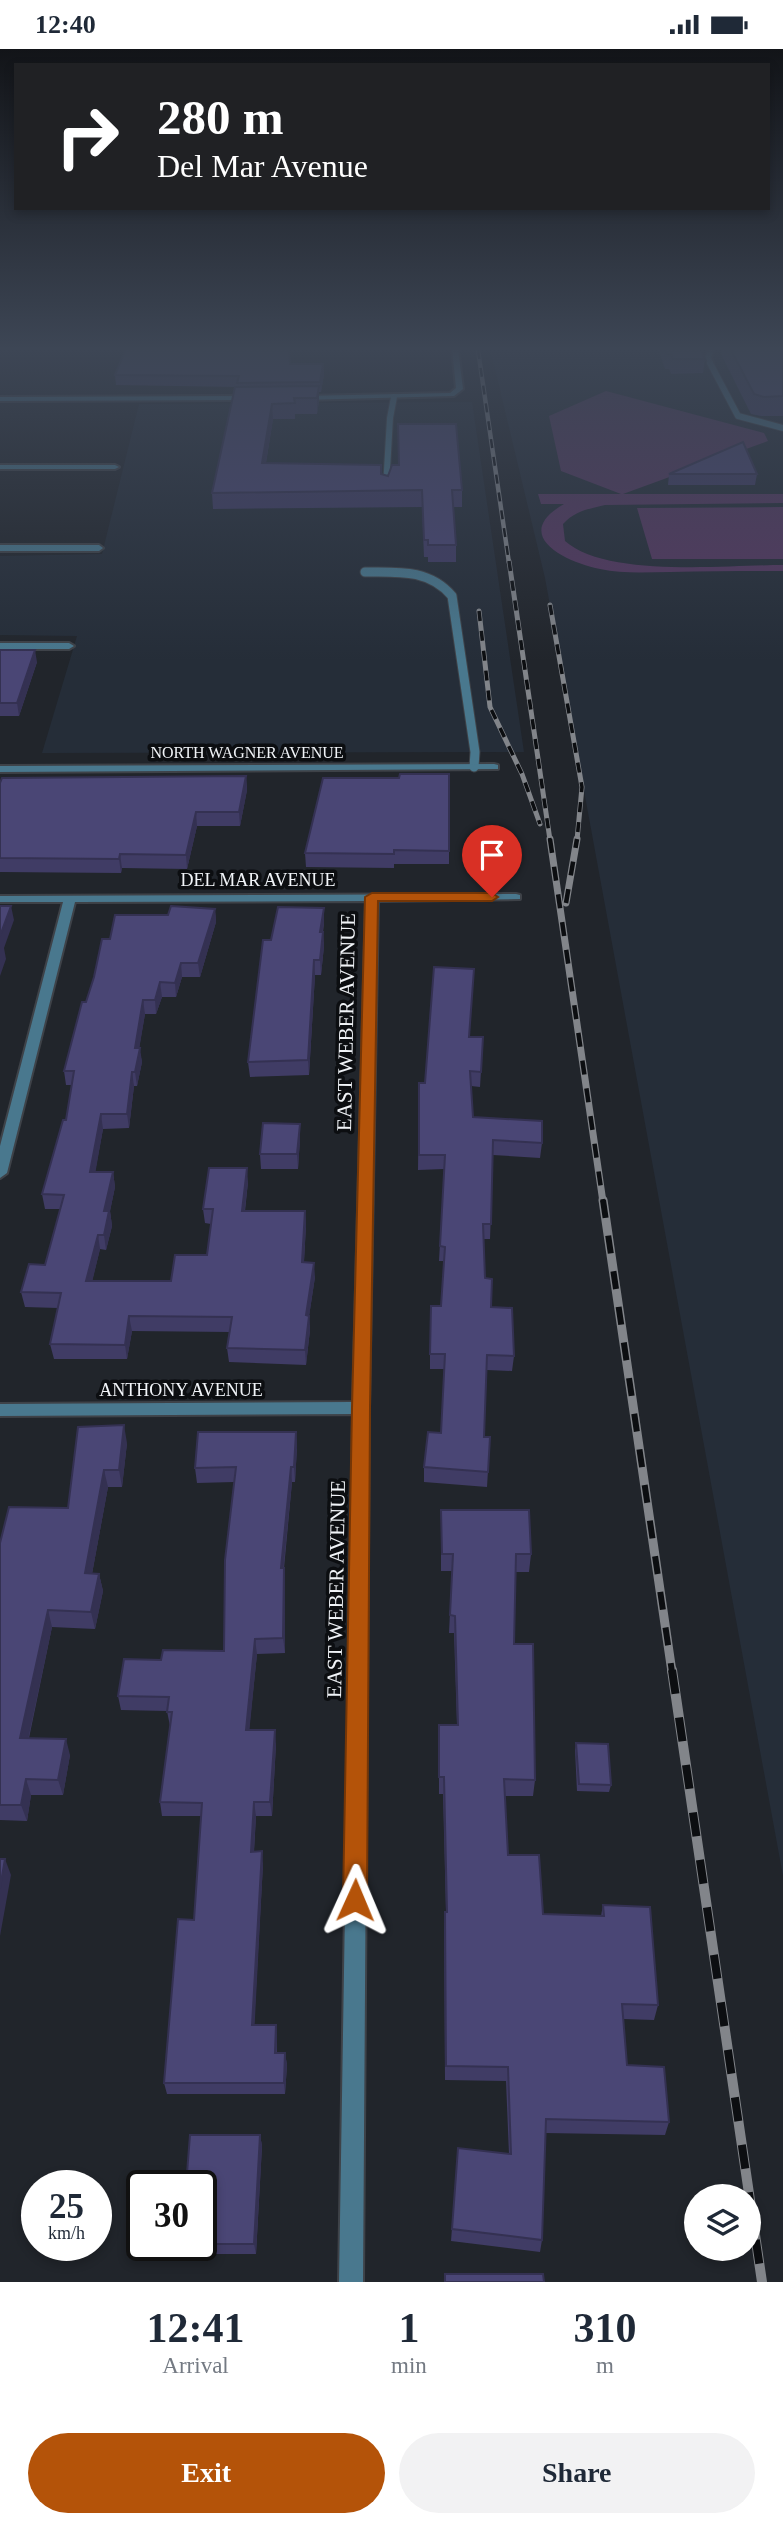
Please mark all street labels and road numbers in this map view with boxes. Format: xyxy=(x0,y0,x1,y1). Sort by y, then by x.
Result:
street label: NORTH WAGNER AVENUE xyxy=(150,744,344,761)
street label: DEL MAR AVENUE xyxy=(180,870,336,890)
street label: EAST WEBER AVENUE xyxy=(332,913,360,1131)
street label: ANTHONY AVENUE xyxy=(99,1380,263,1400)
street label: EAST WEBER AVENUE xyxy=(322,1480,350,1698)

